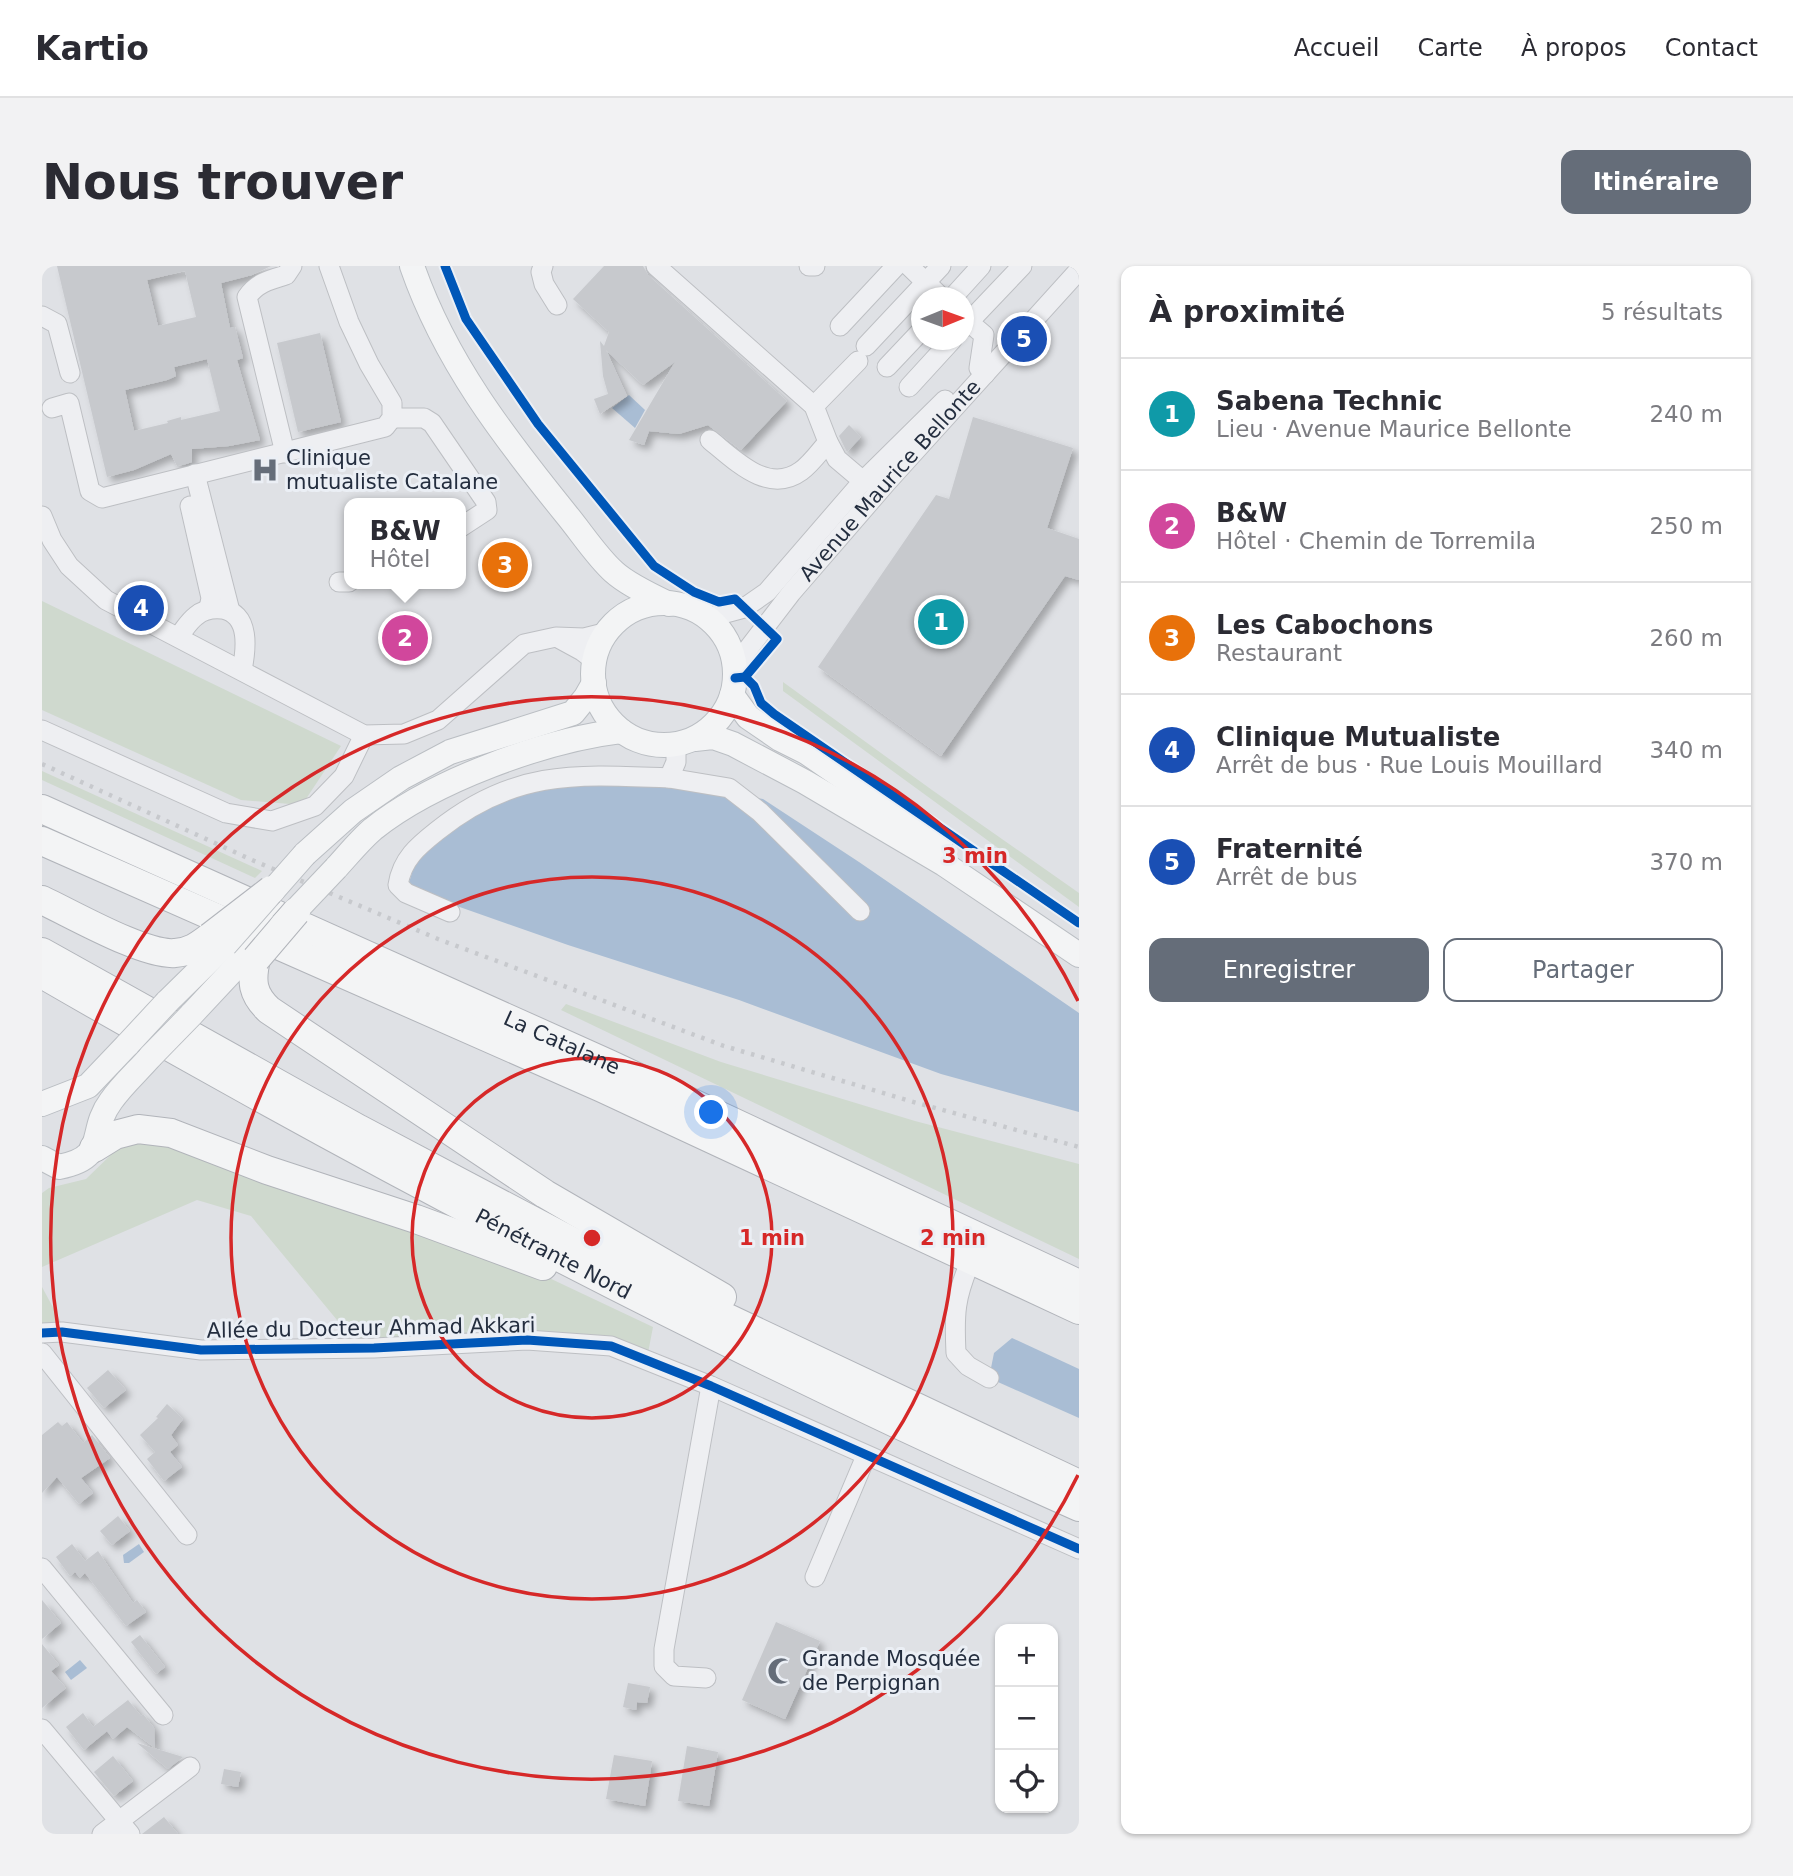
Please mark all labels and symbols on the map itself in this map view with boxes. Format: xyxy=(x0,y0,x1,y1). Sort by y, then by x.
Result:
north arrow xyxy=(911,287,974,350)
pin: 5 xyxy=(1001,313,1047,365)
street label: Avenue Maurice Bellonte xyxy=(795,375,986,586)
place label: Clinique mutualiste Catalane xyxy=(286,446,498,494)
hospital icon: Clinique mutualiste Catalane xyxy=(250,455,280,485)
pin: 3 xyxy=(482,539,528,591)
pin: 4 xyxy=(118,582,164,634)
pin: 1 xyxy=(918,596,964,648)
pin: 2 xyxy=(382,612,428,664)
text: 3 min xyxy=(942,844,1008,868)
street label: La Catalane xyxy=(500,1006,624,1079)
your location xyxy=(694,1095,728,1129)
street label: Pénétrante Nord xyxy=(471,1204,635,1304)
centre of rings xyxy=(580,1226,604,1250)
text: 1 min xyxy=(739,1226,805,1250)
text: 2 min xyxy=(920,1226,986,1250)
street label: Allée du Docteur Ahmad Akkari xyxy=(206,1313,536,1343)
place label: Grande Mosquée de Perpignan xyxy=(802,1647,980,1695)
mosque icon: Grande Mosquée de Perpignan xyxy=(766,1656,796,1686)

